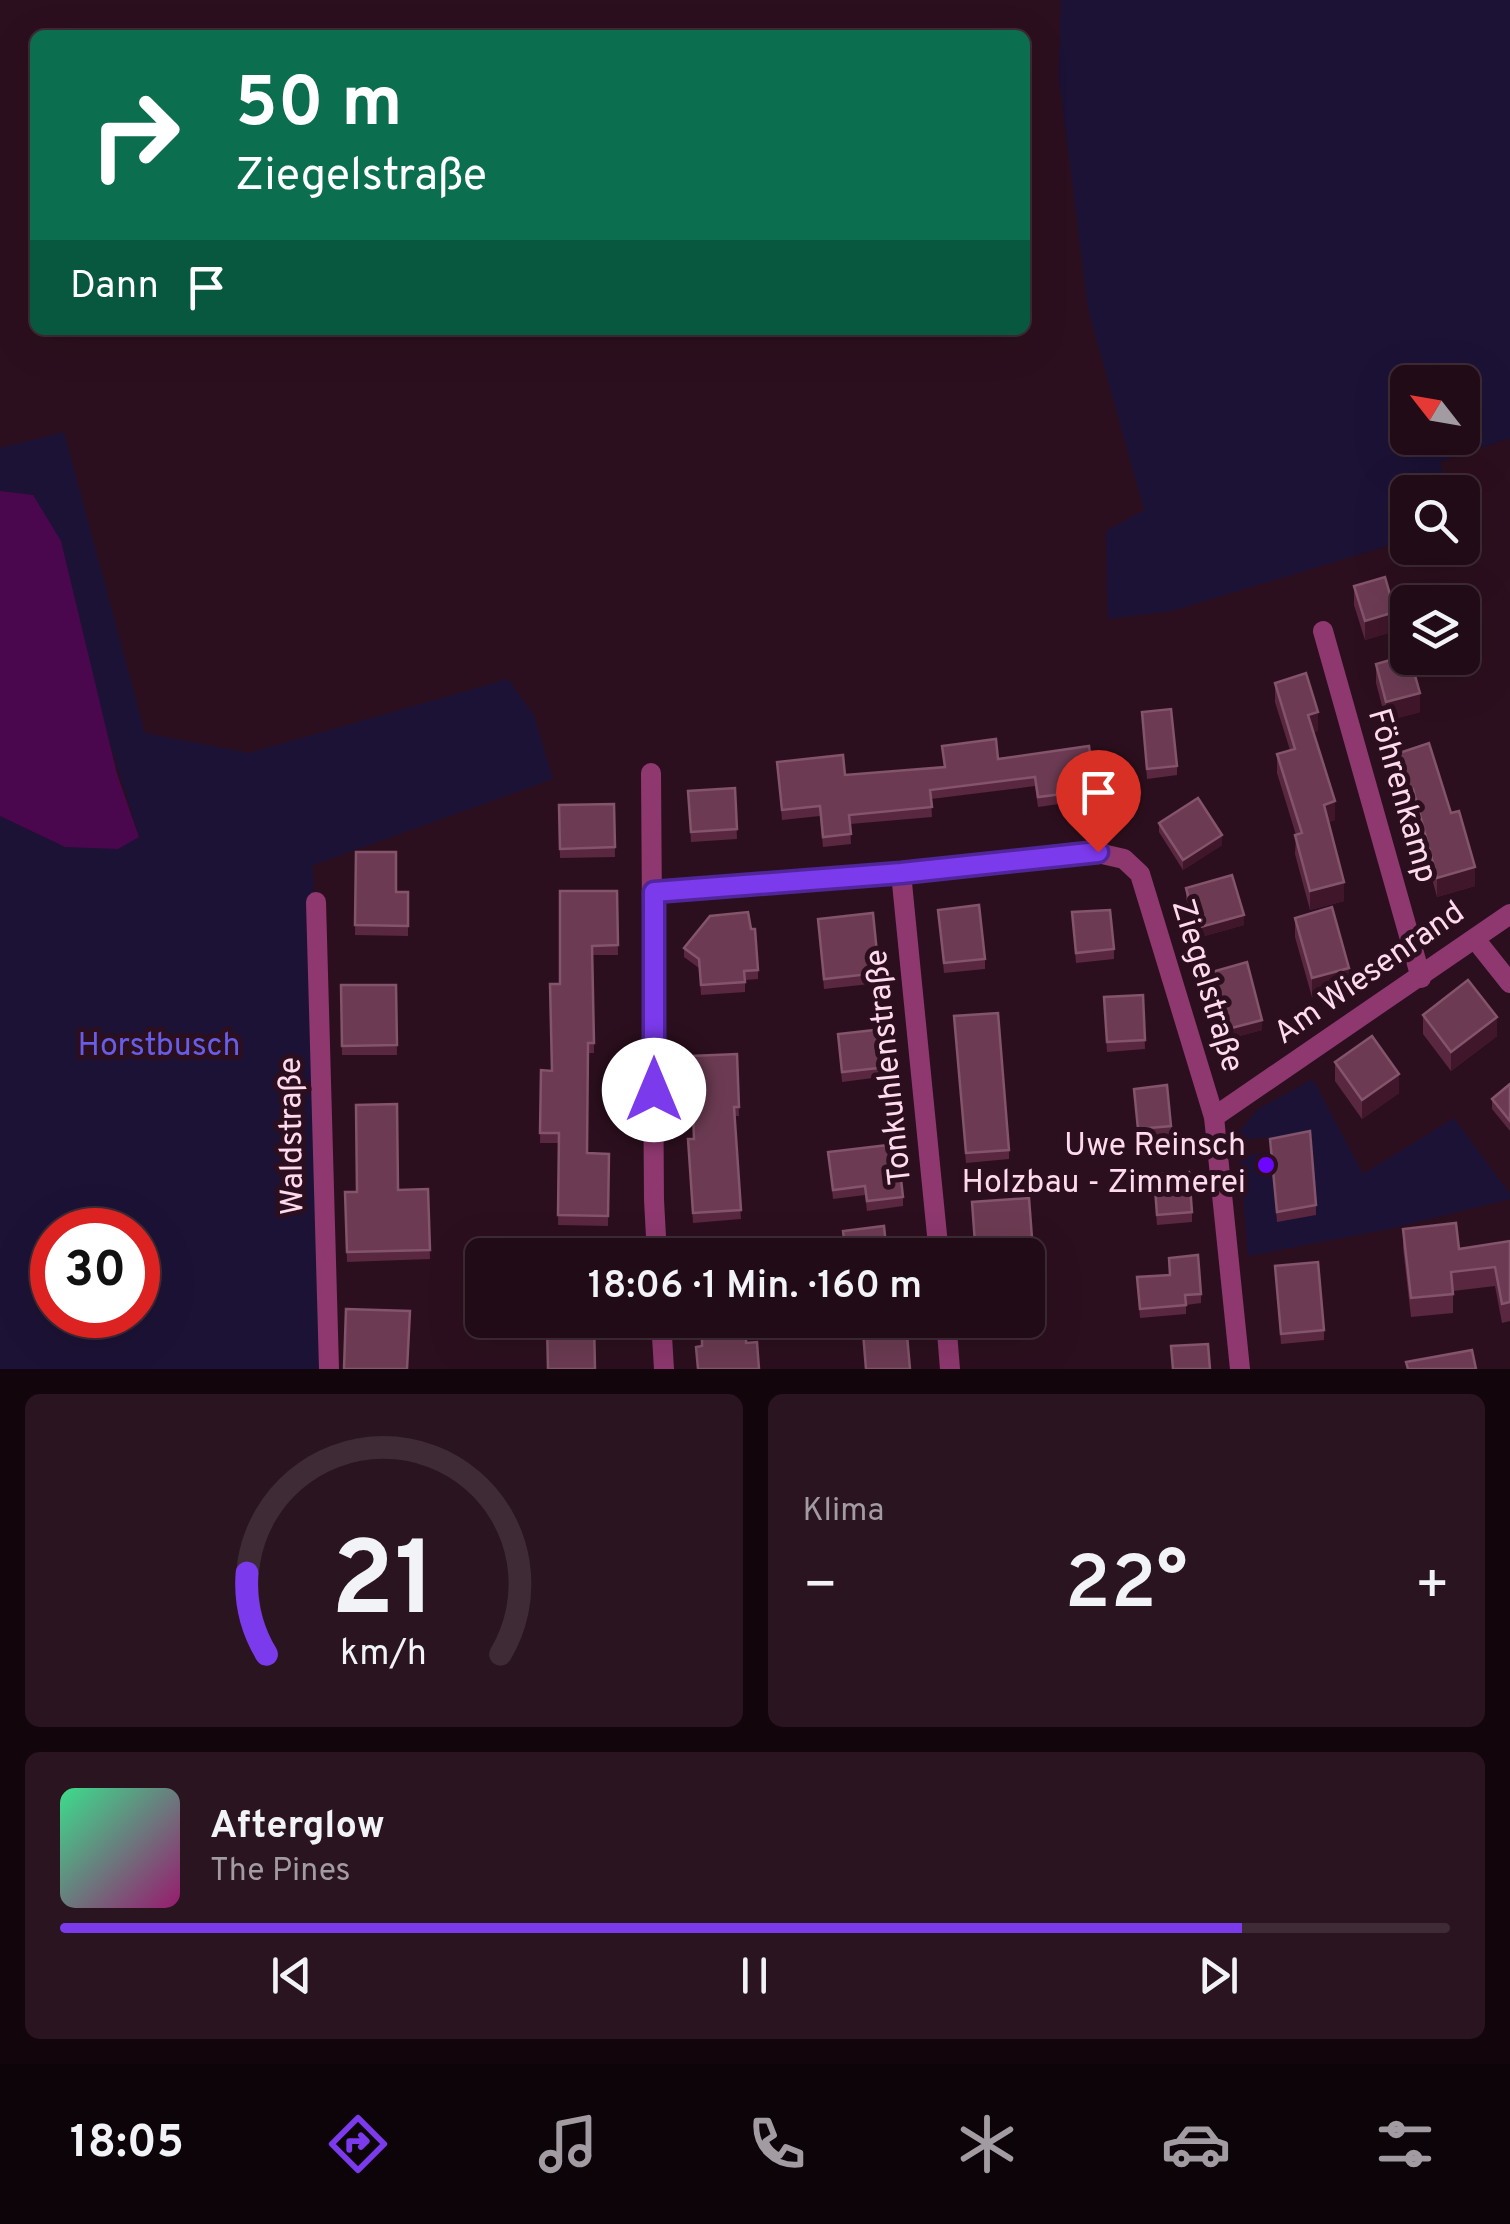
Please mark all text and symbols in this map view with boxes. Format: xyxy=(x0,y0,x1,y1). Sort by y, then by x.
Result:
text: 50 m xyxy=(235,62,402,151)
icon: right xyxy=(70,70,200,200)
text: Ziegelstraße xyxy=(235,149,487,206)
icon: arrive xyxy=(179,260,234,315)
text: Dann xyxy=(70,263,159,312)
north arrow xyxy=(1390,365,1480,455)
map controls xyxy=(1390,365,1480,675)
button: search xyxy=(1390,475,1480,565)
button: layers xyxy=(1390,585,1480,675)
street label: Föhrenkamp xyxy=(1357,704,1445,888)
pin xyxy=(1056,750,1141,853)
icon: arrive xyxy=(1071,765,1126,820)
street label: Am Wiesenrand xyxy=(1267,893,1473,1055)
street label: Ziegelstraße xyxy=(1161,894,1251,1078)
street label: Tonkuhlenstraße xyxy=(858,947,922,1187)
park label: Horstbusch xyxy=(77,1027,241,1067)
position arrow xyxy=(602,1038,706,1142)
street label: Waldstraße xyxy=(272,1057,314,1215)
place label: Uwe Reinsch Holzbau - Zimmerei xyxy=(961,1127,1246,1204)
marker: Uwe Reinsch Holzbau - Zimmerei xyxy=(1255,1154,1277,1176)
speed limit sign: 30 xyxy=(30,1208,160,1338)
text: 18:06 · 1 Min. · 160 m xyxy=(588,1263,922,1312)
text: Klima xyxy=(803,1492,884,1532)
text: 21 xyxy=(331,1520,436,1652)
text: 22° xyxy=(1065,1540,1188,1635)
text: − xyxy=(803,1553,838,1623)
text: + xyxy=(1415,1553,1450,1623)
text: km/h xyxy=(340,1632,427,1678)
text: Afterglow xyxy=(210,1803,385,1852)
text: The Pines xyxy=(210,1852,351,1892)
icon: previous xyxy=(264,1948,319,2003)
icon: pause xyxy=(727,1948,782,2003)
icon: next xyxy=(1191,1948,1246,2003)
icon: directions xyxy=(323,2109,393,2179)
icon: music xyxy=(533,2109,603,2179)
icon: phone xyxy=(742,2109,812,2179)
icon: climate xyxy=(952,2109,1022,2179)
icon: car xyxy=(1161,2109,1231,2179)
icon: filters xyxy=(1370,2109,1440,2179)
text: 18:05 xyxy=(70,2116,184,2173)

